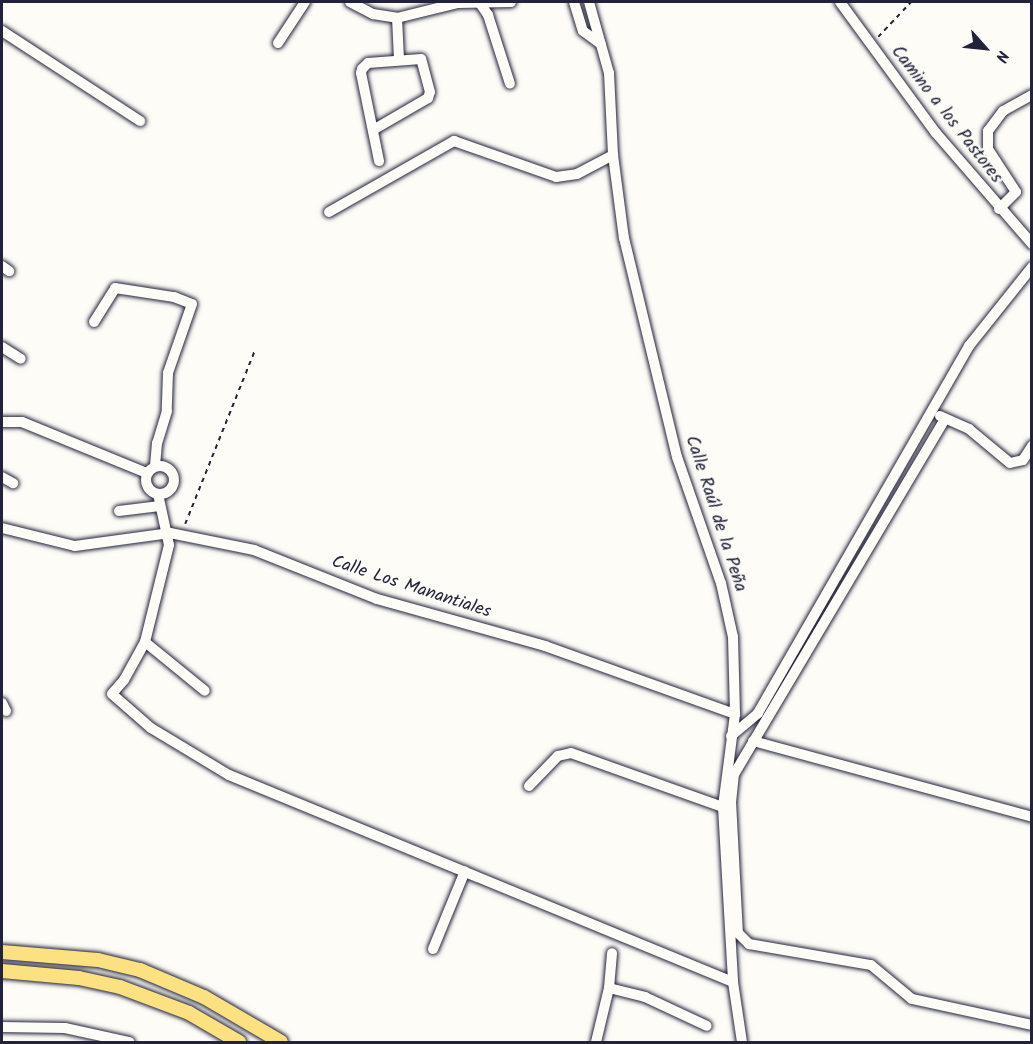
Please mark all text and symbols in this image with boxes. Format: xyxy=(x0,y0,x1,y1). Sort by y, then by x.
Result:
north arrow xyxy=(955,18,1015,78)
street label: Camino a los Pastores xyxy=(886,42,1006,188)
text: N xyxy=(988,46,1015,67)
street label: Calle Raúl de la Peña xyxy=(680,433,750,595)
street label: Calle Los Manantiales xyxy=(329,552,493,624)

